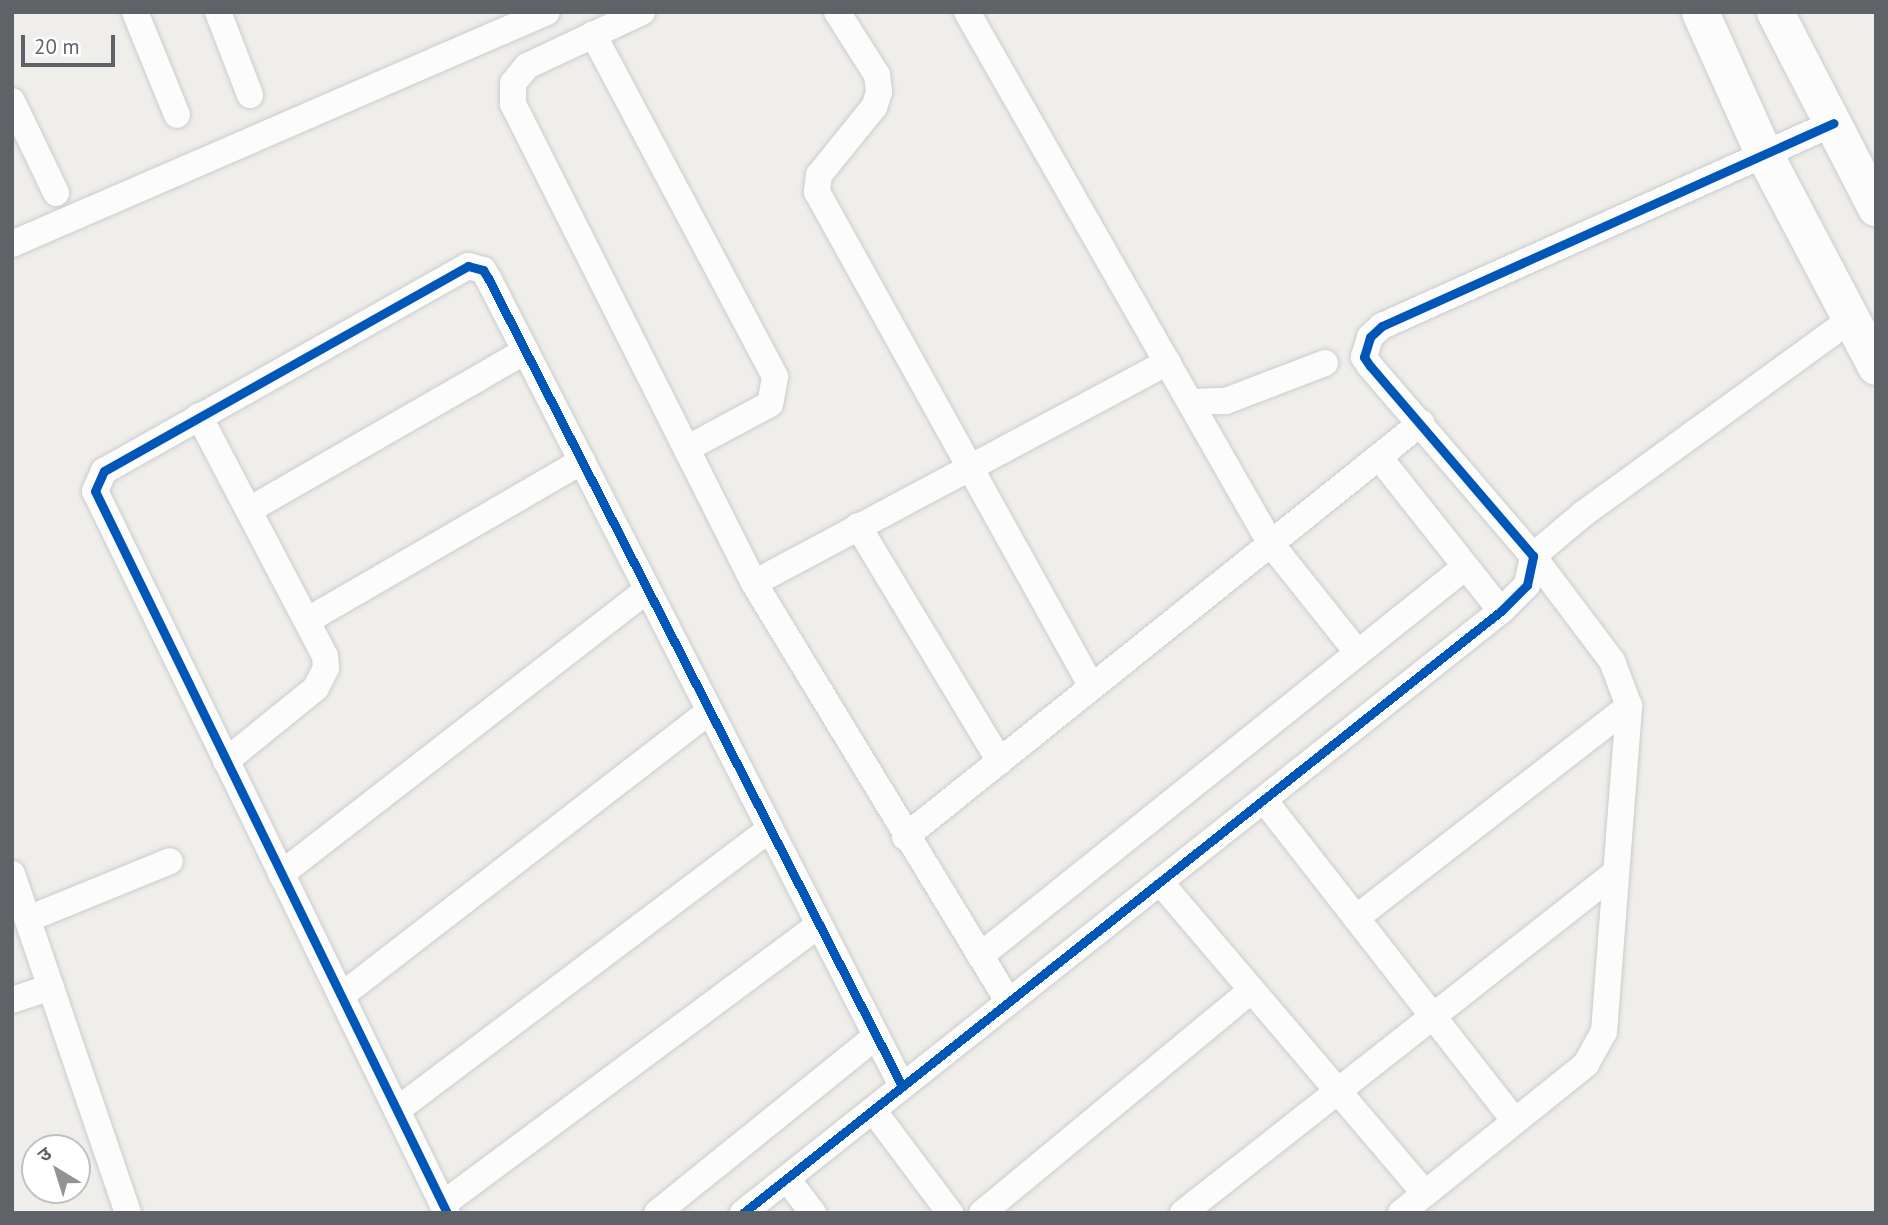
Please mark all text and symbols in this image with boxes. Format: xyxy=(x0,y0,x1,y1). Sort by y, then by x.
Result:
scale bar xyxy=(24,21,119,65)
text: 20 m xyxy=(34,33,80,60)
north arrow xyxy=(21,1134,91,1204)
text: उ xyxy=(33,1141,56,1167)

